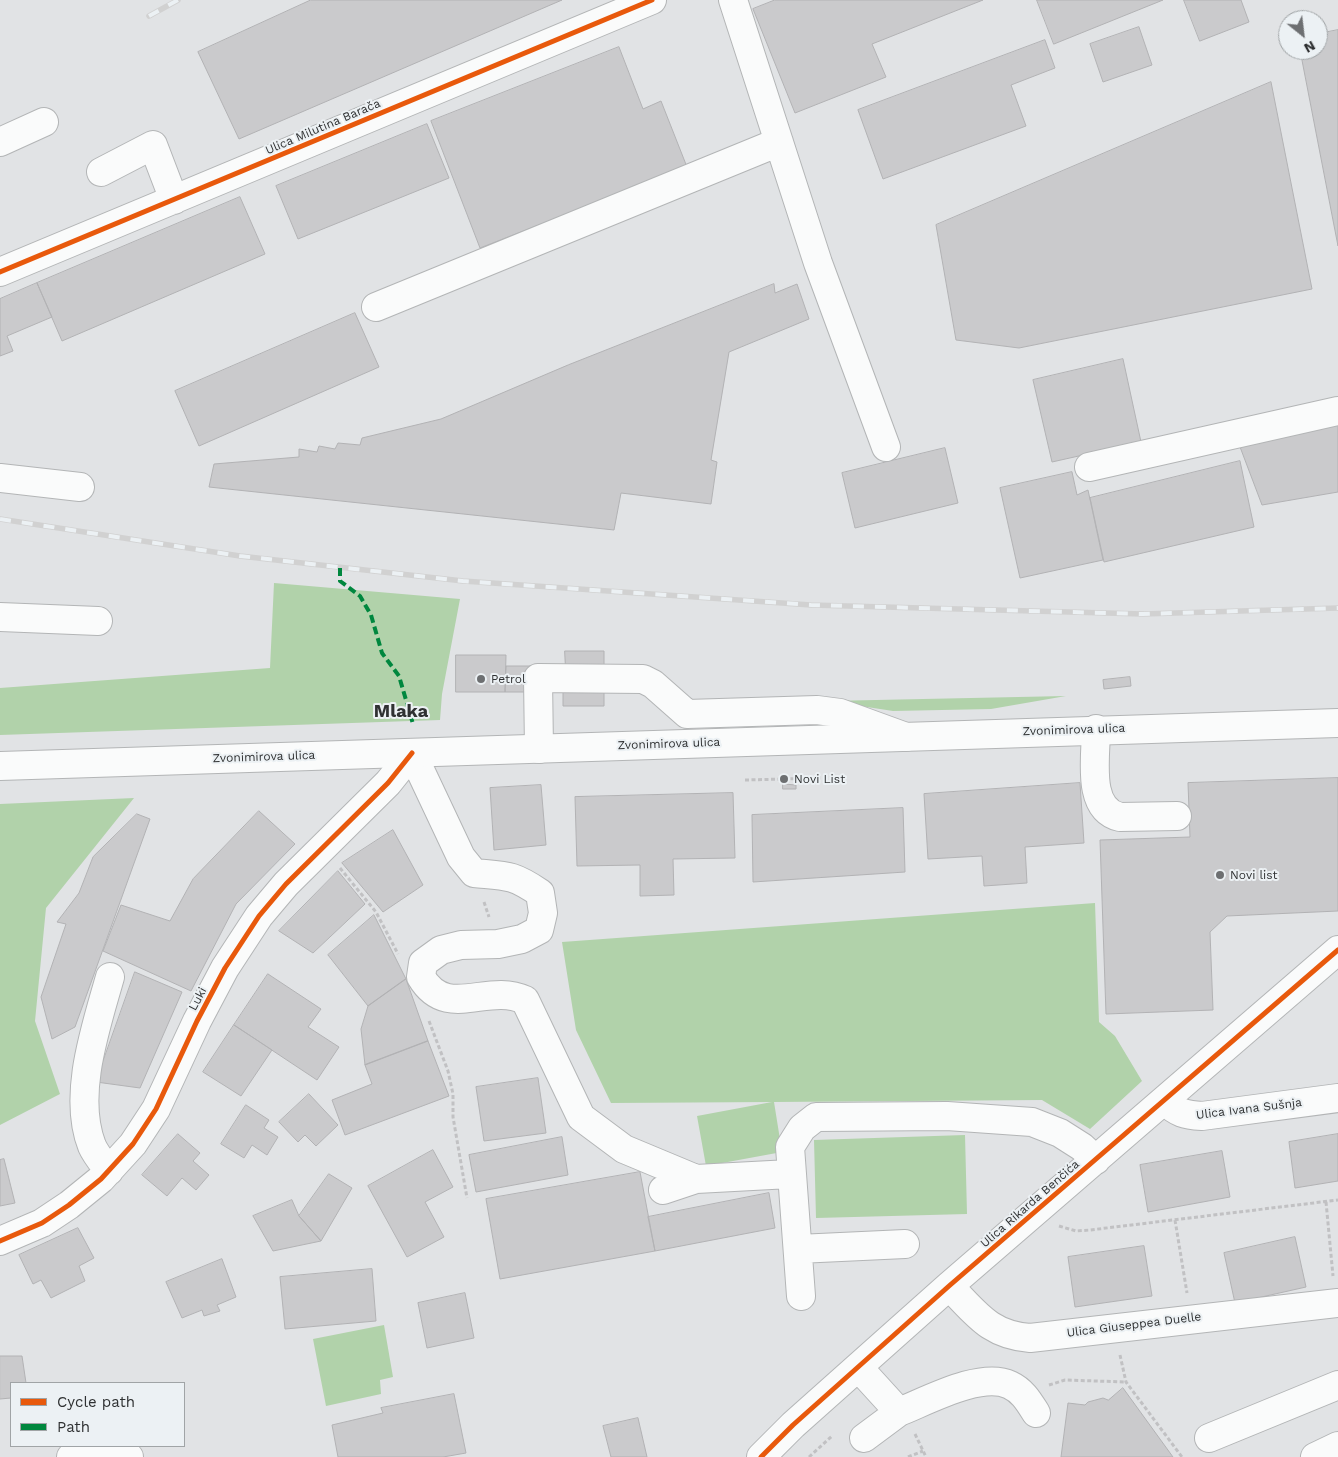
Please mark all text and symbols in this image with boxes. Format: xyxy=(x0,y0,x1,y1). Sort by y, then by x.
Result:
north arrow xyxy=(1278,10,1328,60)
text: N xyxy=(1301,38,1318,57)
street label: Ulica Milutina Barača xyxy=(263,96,383,158)
place label: Petrol xyxy=(491,672,526,686)
marker: Petrol xyxy=(475,673,487,685)
district label: Mlaka xyxy=(374,701,428,723)
street label: Zvonimirova ulica xyxy=(1022,721,1126,739)
street label: Zvonimirova ulica xyxy=(617,735,721,753)
street label: Zvonimirova ulica xyxy=(212,748,316,766)
place label: Novi List xyxy=(794,772,845,786)
marker: Novi List xyxy=(778,773,790,785)
place label: Novi list xyxy=(1230,868,1278,882)
marker: Novi list xyxy=(1214,869,1226,881)
street label: Luki xyxy=(186,985,210,1013)
street label: Ulica Ivana Sušnja xyxy=(1195,1095,1303,1123)
street label: Ulica Rikarda Benčića xyxy=(978,1157,1082,1251)
street label: Ulica Giuseppea Duelle xyxy=(1066,1310,1202,1340)
legend xyxy=(10,1382,185,1447)
text: Cycle path xyxy=(57,1393,135,1411)
text: Path xyxy=(57,1418,90,1436)

